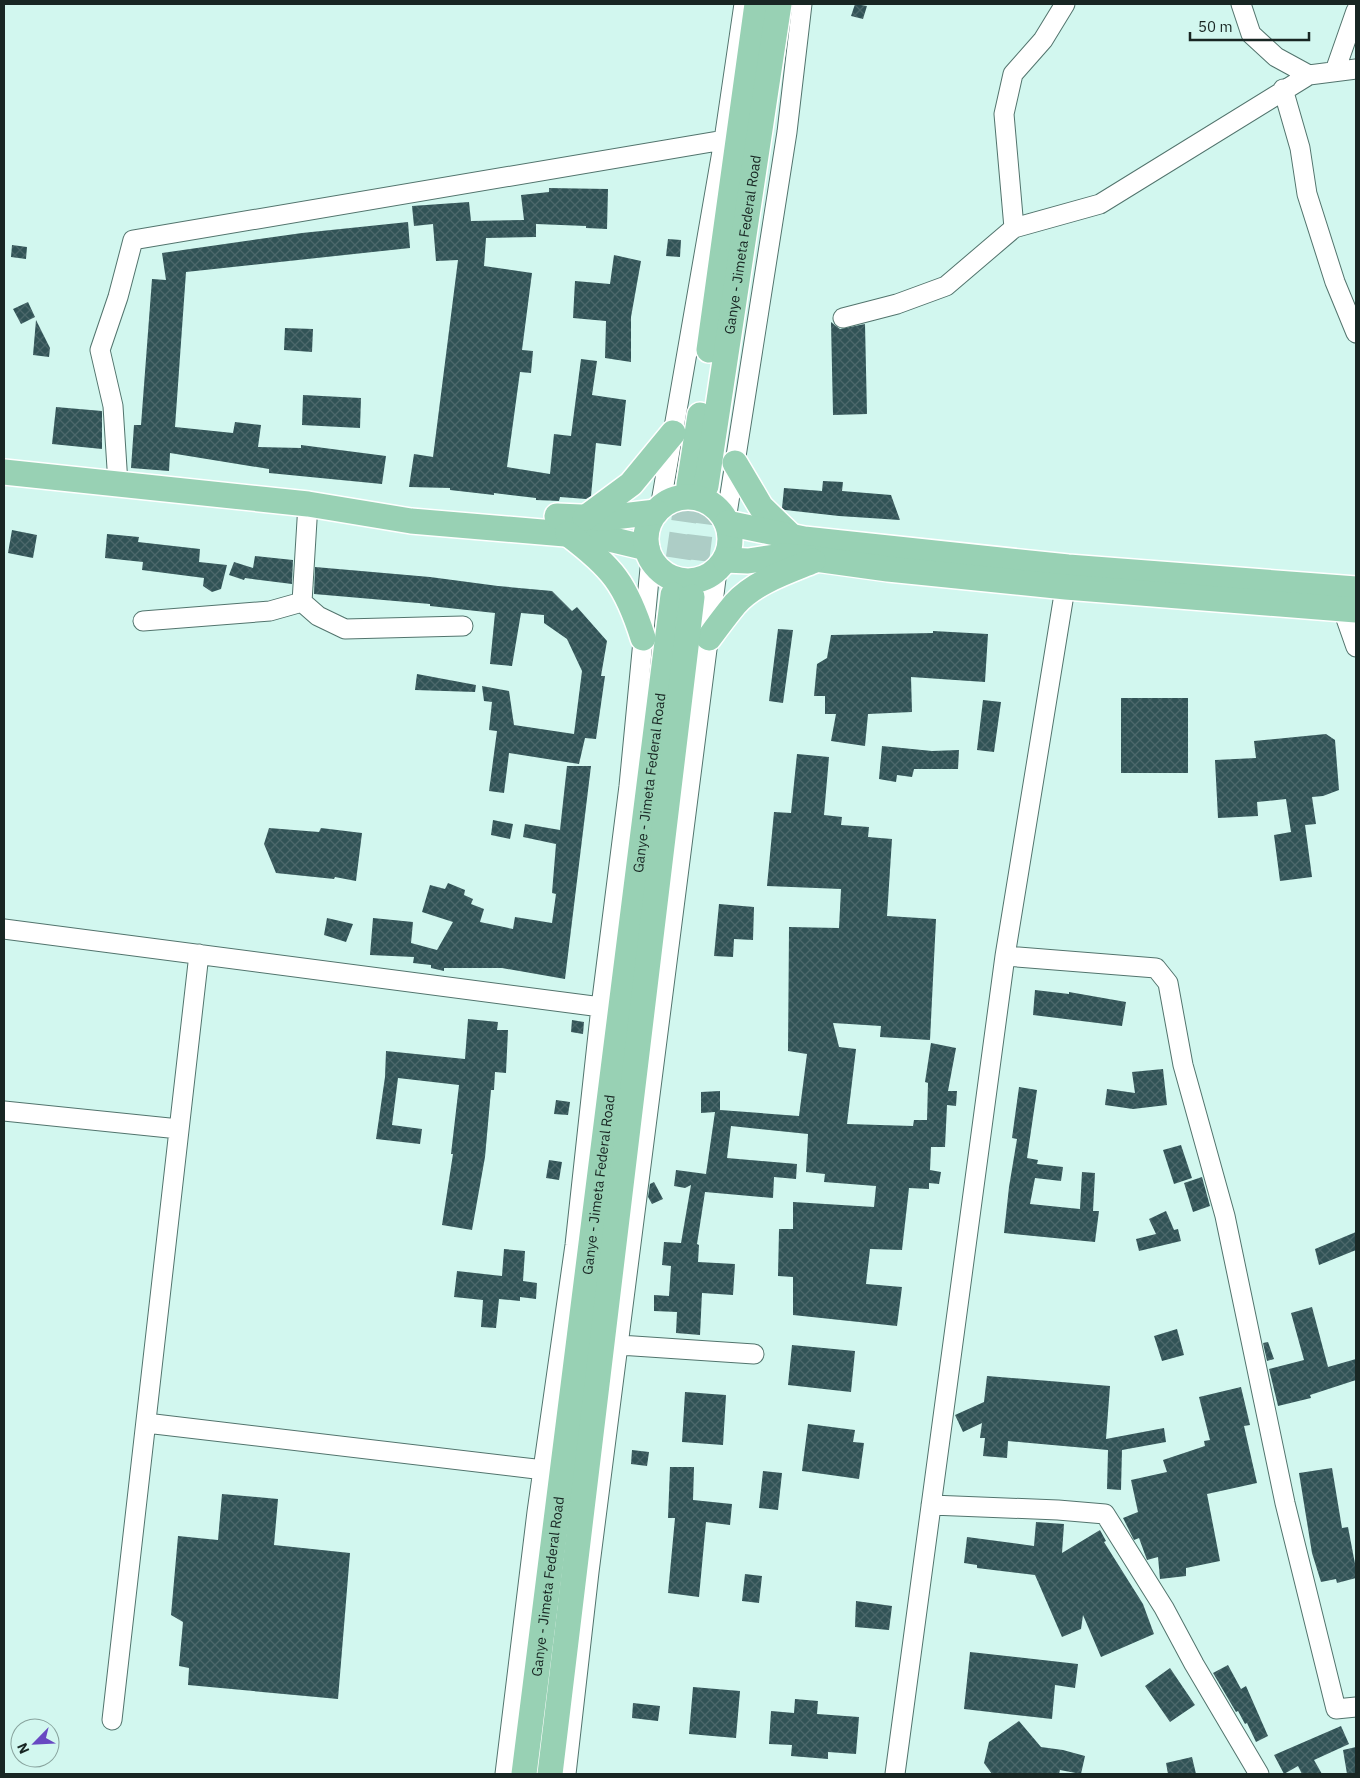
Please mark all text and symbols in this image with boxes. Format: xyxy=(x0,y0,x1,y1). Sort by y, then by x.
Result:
scale bar xyxy=(1190,10,1309,42)
text: 50 m xyxy=(1198,17,1233,36)
street label: Ganye - Jimeta Federal Road xyxy=(720,154,765,336)
street label: Ganye - Jimeta Federal Road xyxy=(629,692,670,874)
street label: Ganye - Jimeta Federal Road xyxy=(578,1094,619,1276)
street label: Ganye - Jimeta Federal Road xyxy=(527,1496,568,1677)
north arrow xyxy=(10,1718,60,1768)
text: N xyxy=(13,1740,33,1757)

